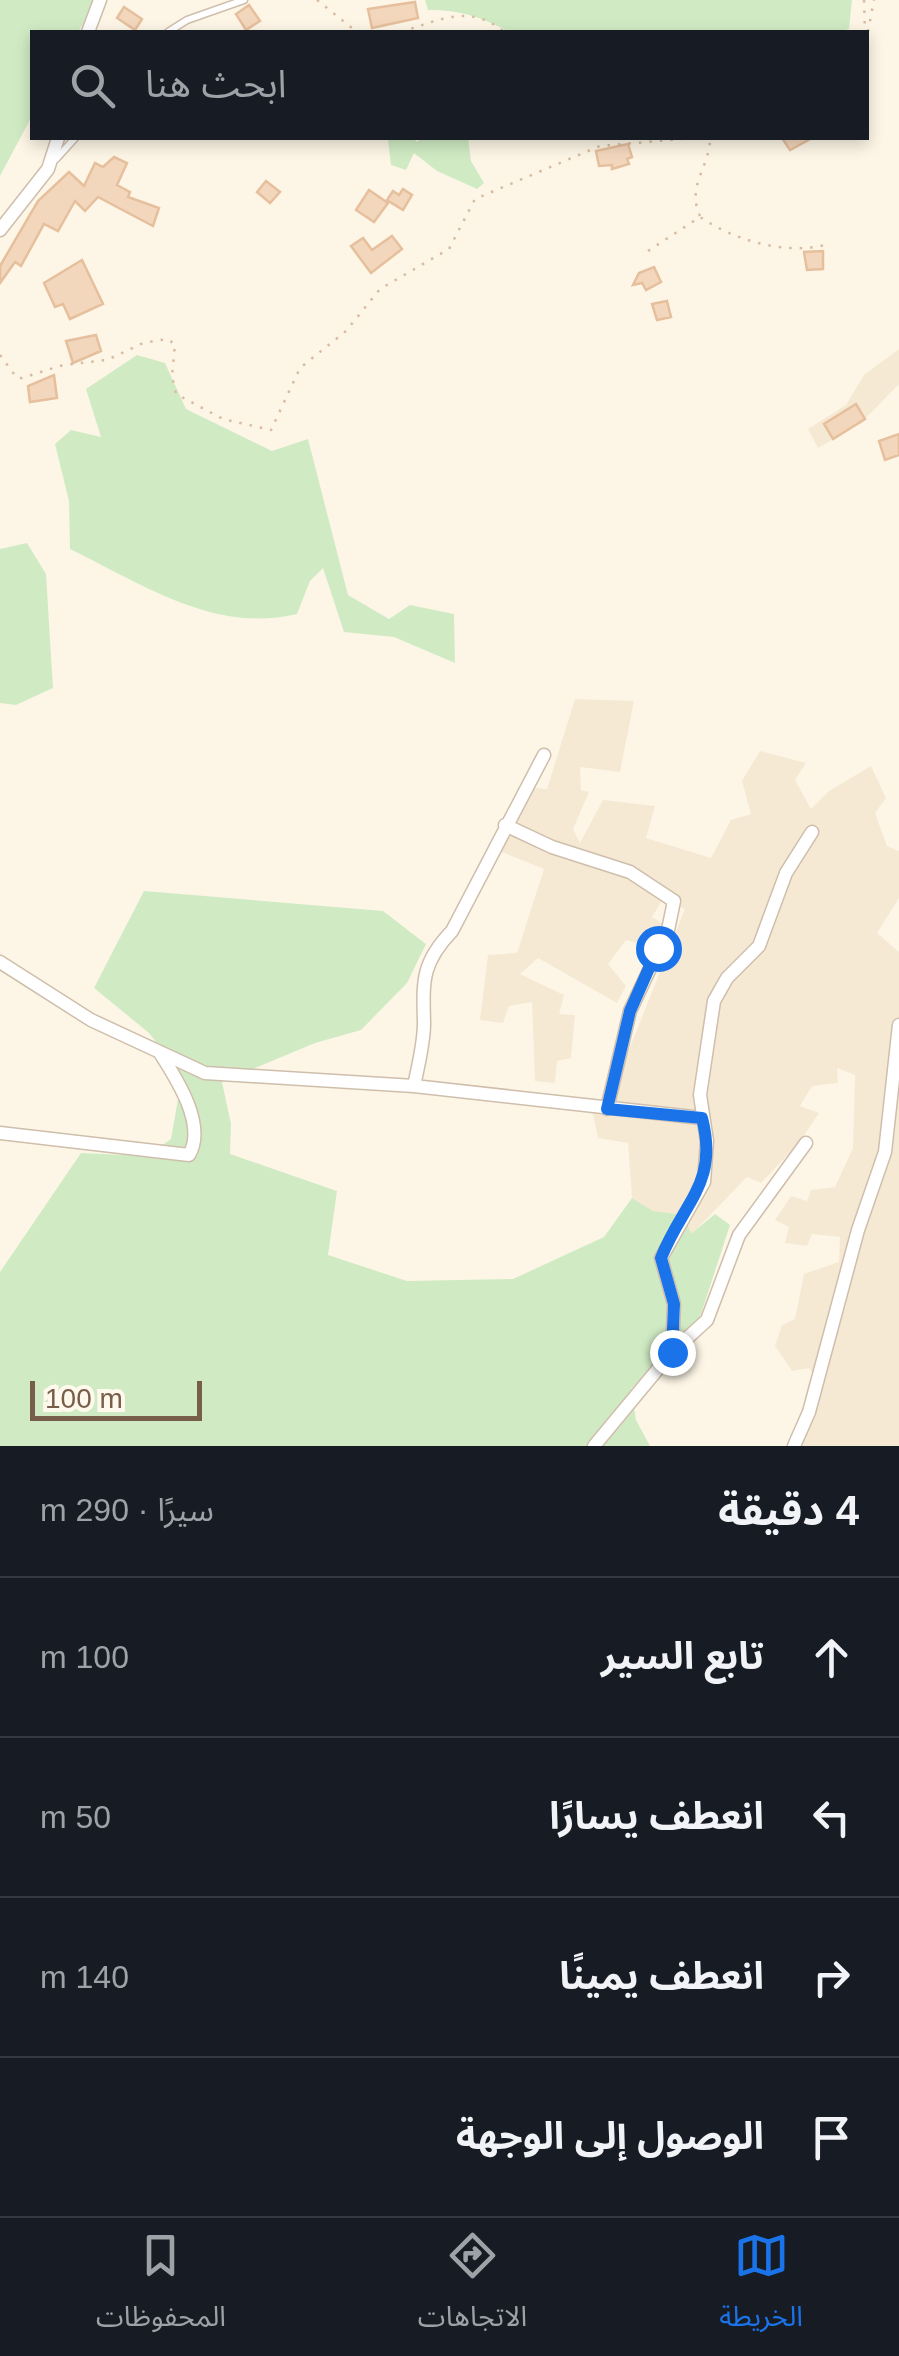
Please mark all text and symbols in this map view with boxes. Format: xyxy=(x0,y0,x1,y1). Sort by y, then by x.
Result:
search box xyxy=(30,30,869,140)
icon: search xyxy=(65,58,120,113)
text: ابحث هنا xyxy=(145,63,286,105)
route start xyxy=(636,926,682,972)
route end xyxy=(650,1330,696,1376)
scale bar xyxy=(30,1376,202,1420)
text: 100 m xyxy=(45,1383,123,1414)
text: 4 دقيقة xyxy=(718,1487,859,1534)
text: سيرًا · 290 m xyxy=(40,1492,214,1528)
icon: ahead xyxy=(804,1630,859,1685)
text: تابع السير xyxy=(601,1635,764,1677)
text: 100 m xyxy=(40,1639,129,1675)
icon: left xyxy=(804,1790,859,1845)
text: انعطف يسارًا xyxy=(549,1795,764,1837)
text: 50 m xyxy=(40,1799,111,1835)
icon: right xyxy=(804,1950,859,2005)
text: انعطف يمينًا xyxy=(559,1955,764,1997)
text: 140 m xyxy=(40,1959,129,1995)
icon: arrive xyxy=(804,2110,859,2165)
text: الوصول إلى الوجهة xyxy=(456,2115,764,2157)
tab: المحفوظات xyxy=(96,2228,226,2347)
tab: الاتجاهات xyxy=(418,2228,527,2347)
tab: الخريطة xyxy=(719,2228,803,2347)

